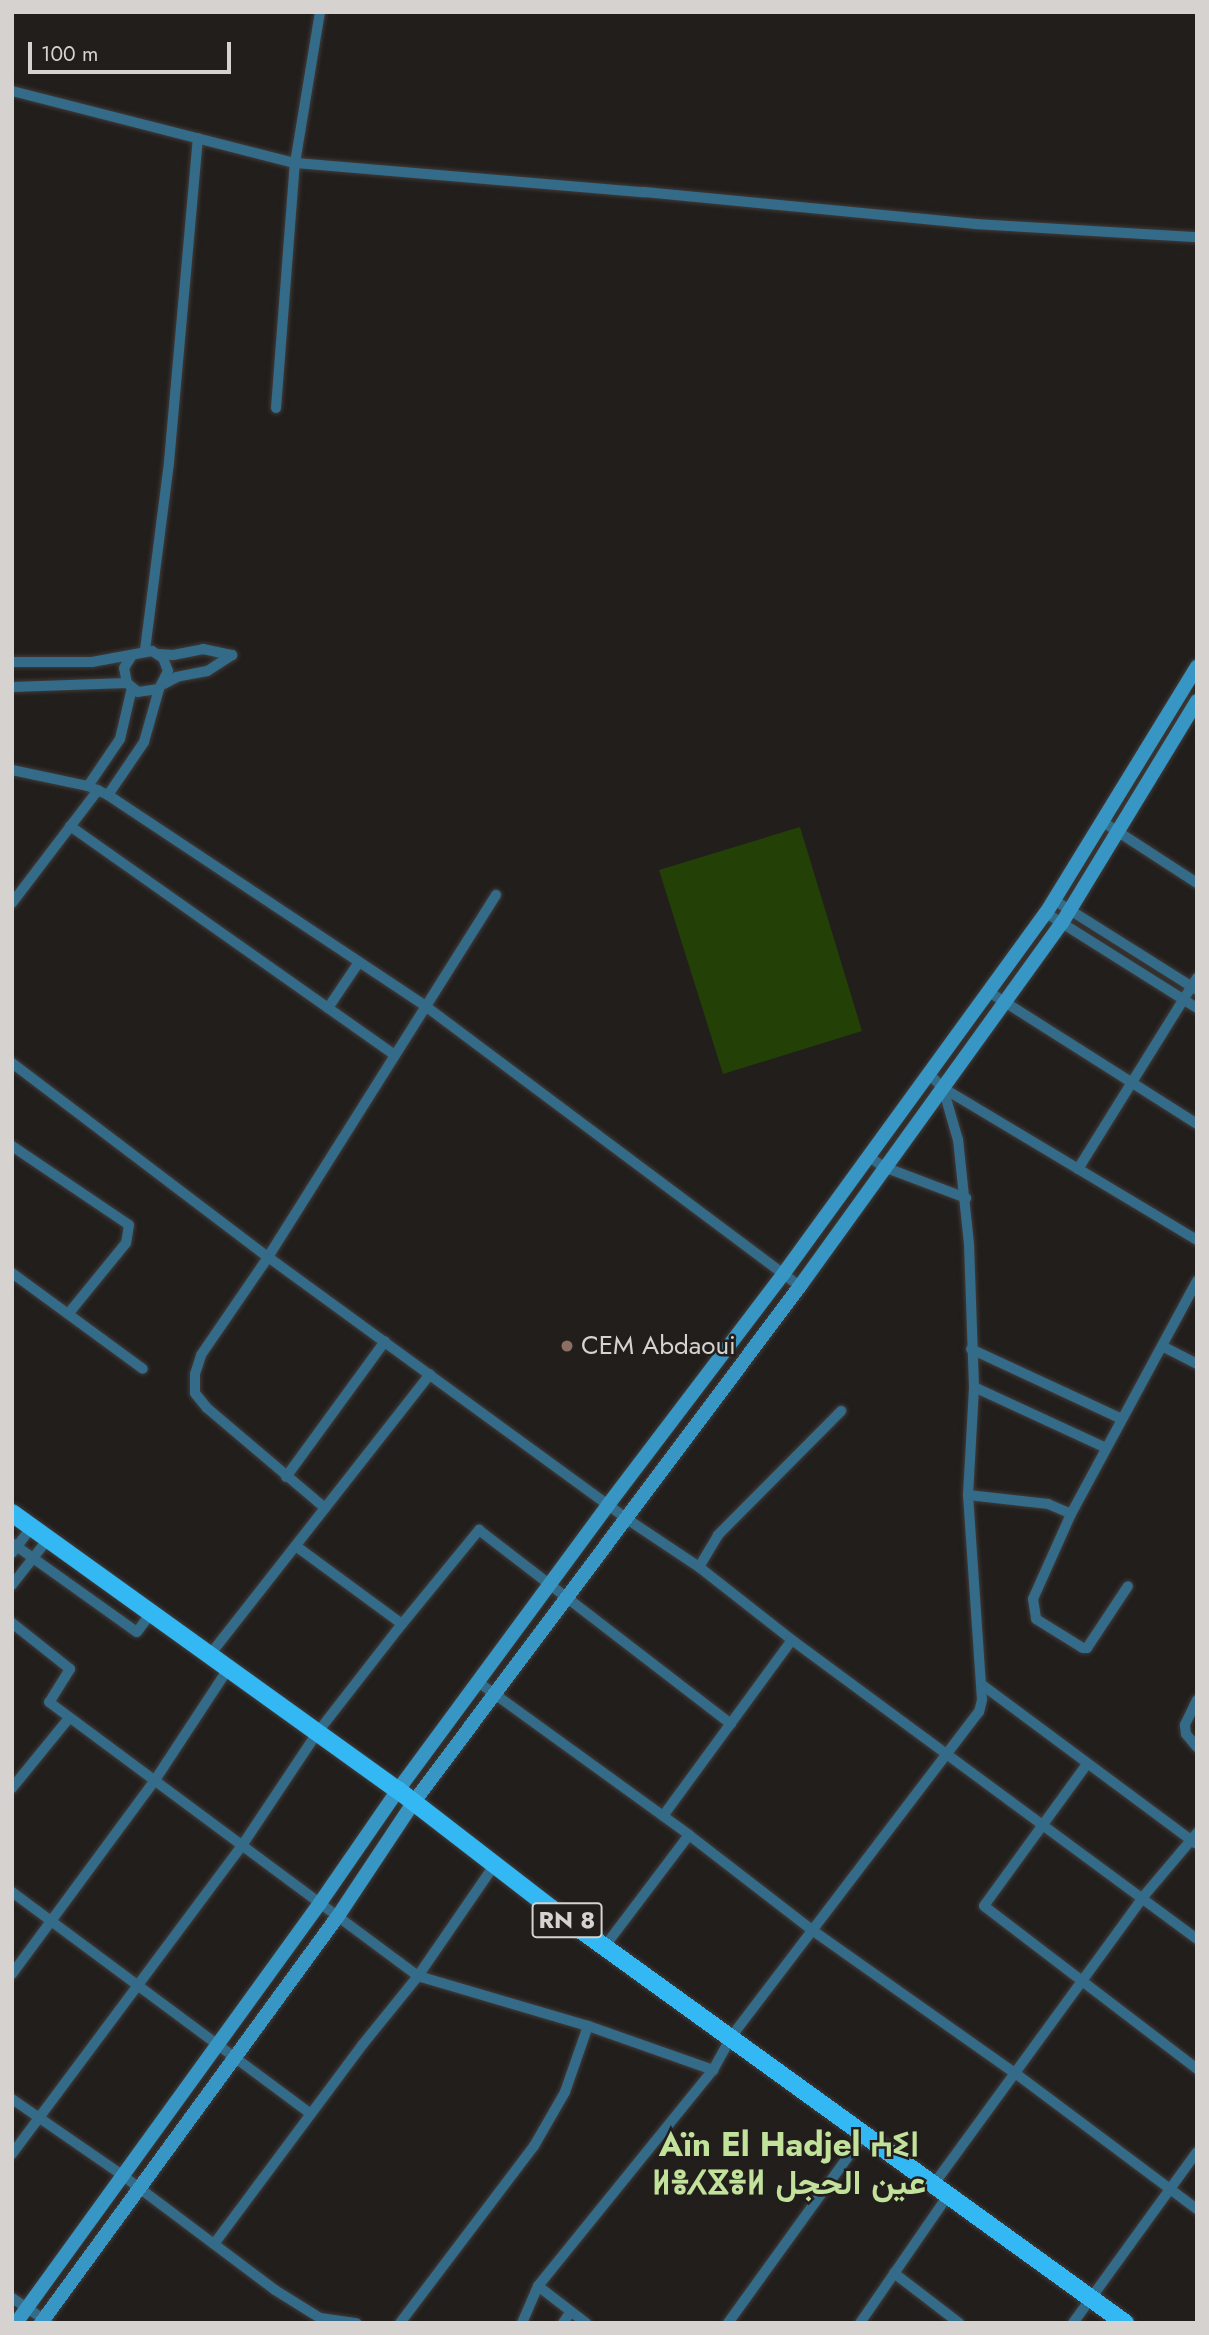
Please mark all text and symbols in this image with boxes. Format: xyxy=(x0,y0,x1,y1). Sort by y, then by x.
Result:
scale bar xyxy=(32,28,234,72)
text: 100 m xyxy=(41,39,98,69)
place label: CEM Abdaoui xyxy=(581,1330,736,1362)
marker: CEM Abdaoui xyxy=(559,1338,575,1354)
road number: RN 8 xyxy=(530,1899,604,1940)
district label: Aïn El Hadjel ⵄⵉⵏ ⵍⴻⵃⴵⴻⵍ عين الحجل xyxy=(652,2125,926,2203)

